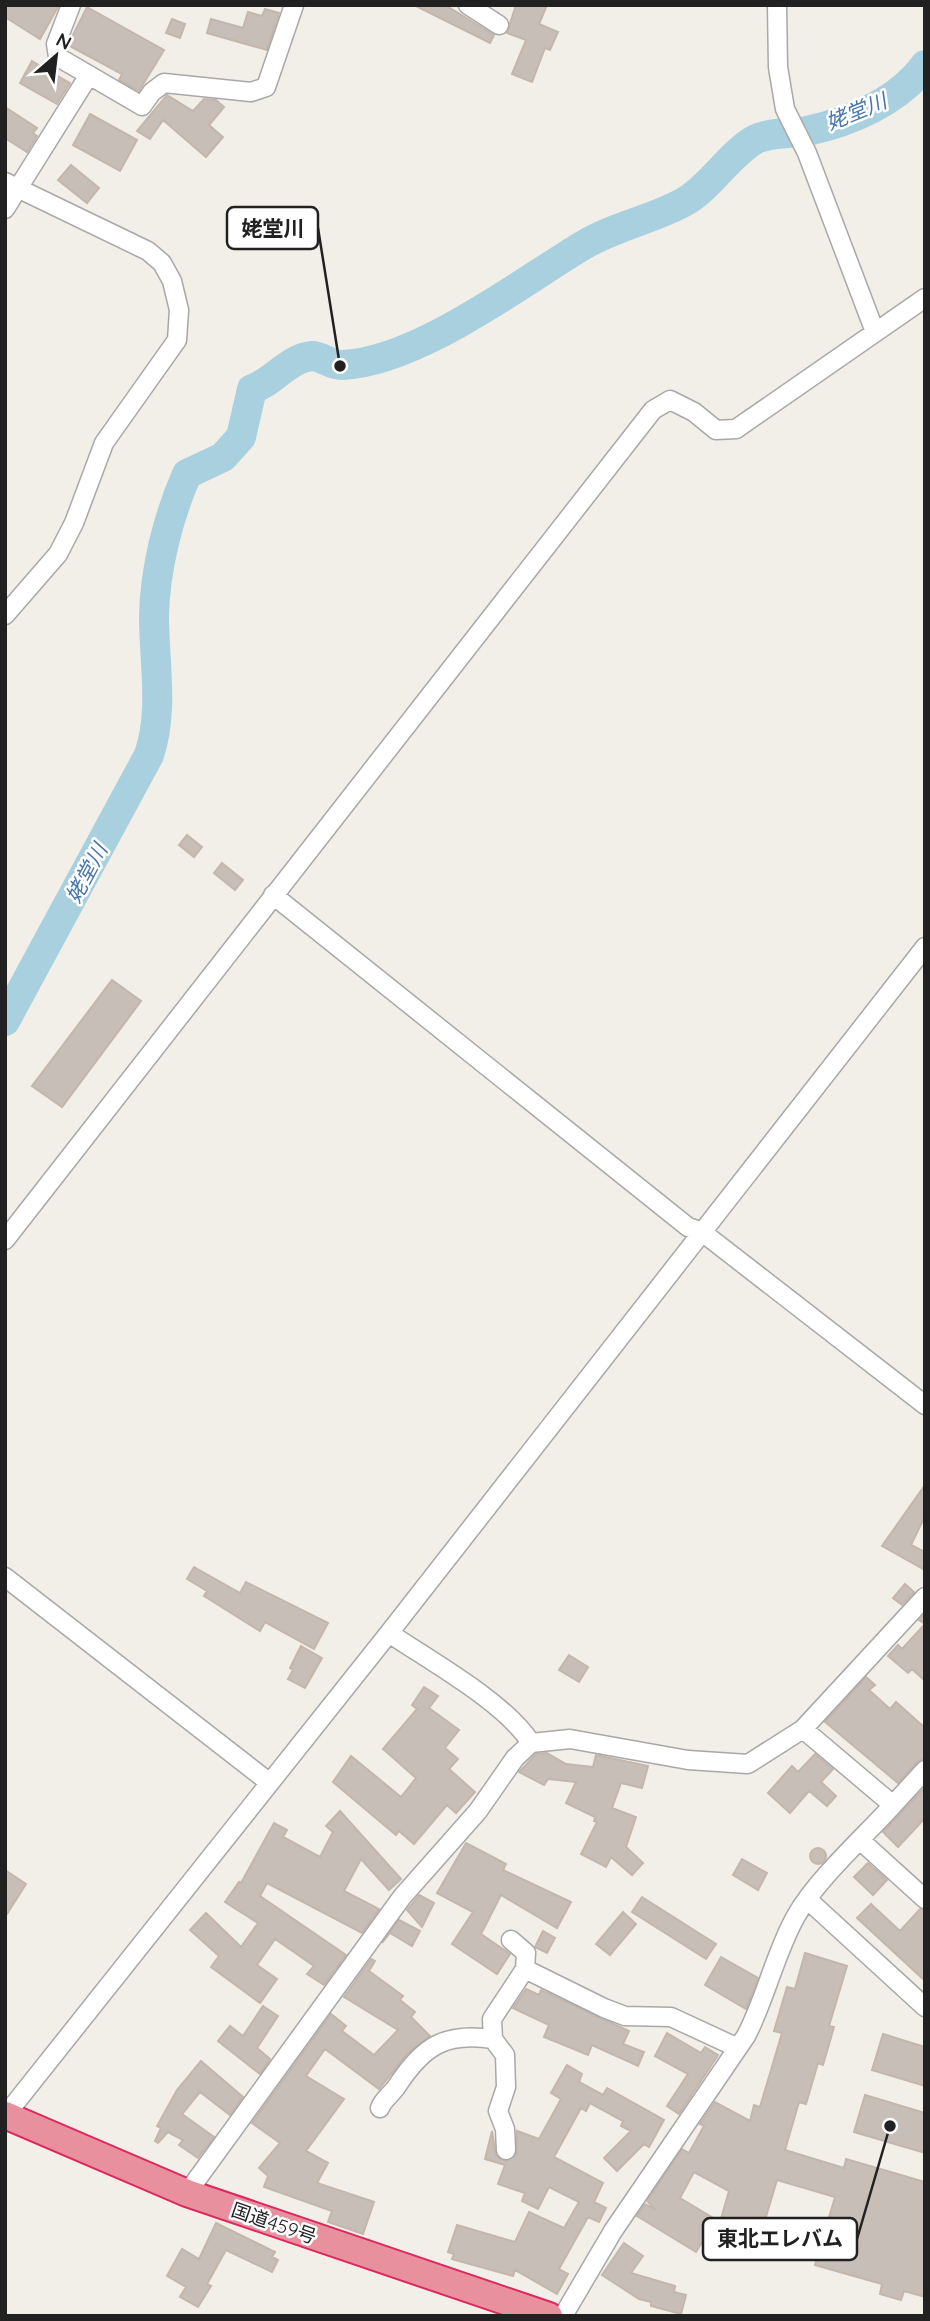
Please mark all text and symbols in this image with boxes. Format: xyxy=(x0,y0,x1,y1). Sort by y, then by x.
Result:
north arrow xyxy=(21,21,91,91)
text: N xyxy=(52,27,76,55)
water label: 姥堂川 xyxy=(822,86,892,135)
callout: 姥堂川 xyxy=(227,207,318,249)
text: 姥堂川 xyxy=(242,215,305,241)
water label: 姥堂川 xyxy=(60,837,113,907)
street label: 国道459号 xyxy=(228,2197,320,2249)
callout: 東北エレバム xyxy=(703,2218,857,2260)
text: 東北エレバム xyxy=(717,2225,843,2251)

